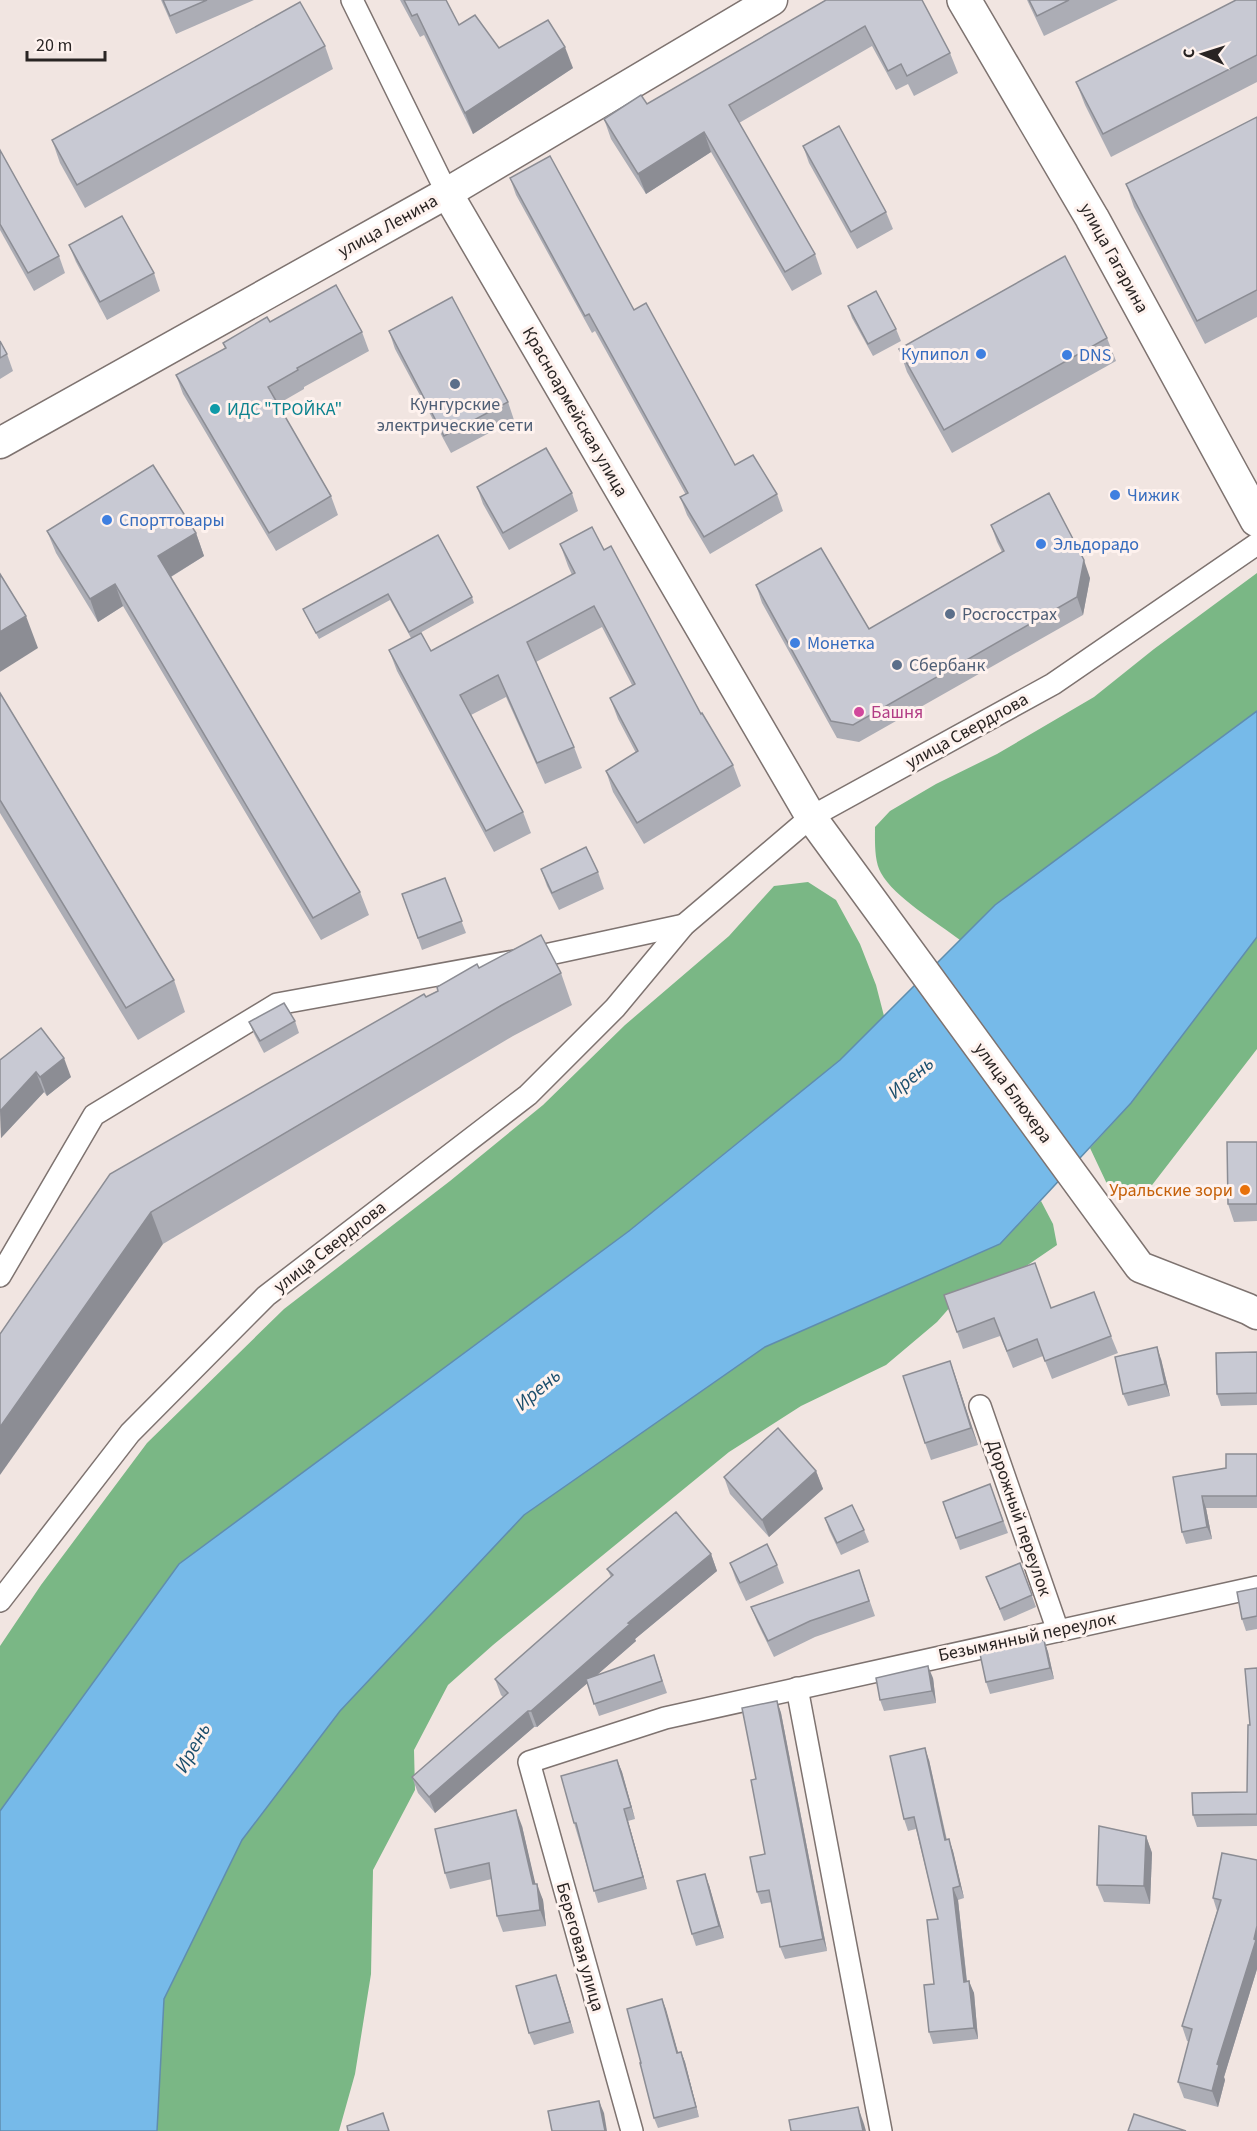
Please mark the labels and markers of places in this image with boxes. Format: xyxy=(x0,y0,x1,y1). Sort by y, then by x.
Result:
place label: Купипол xyxy=(901,342,969,367)
place label: DNS xyxy=(1079,343,1111,368)
marker: Купипол xyxy=(974,347,988,361)
marker: DNS xyxy=(1060,348,1074,362)
marker: Кунгурские электрические сети xyxy=(448,377,462,391)
place label: Кунгурские электрические сети xyxy=(377,392,533,438)
place label: ИДС "ТРОЙКА" xyxy=(227,397,342,422)
marker: ИДС "ТРОЙКА" xyxy=(208,402,222,416)
place label: Чижик xyxy=(1127,483,1179,508)
marker: Чижик xyxy=(1108,488,1122,502)
place label: Спорттовары xyxy=(119,508,225,533)
marker: Спорттовары xyxy=(100,513,114,527)
place label: Эльдорадо xyxy=(1053,532,1139,557)
marker: Эльдорадо xyxy=(1034,537,1048,551)
place label: Росгосстрах xyxy=(962,602,1057,627)
marker: Росгосстрах xyxy=(943,607,957,621)
place label: Монетка xyxy=(807,631,875,656)
marker: Монетка xyxy=(788,636,802,650)
place label: Сбербанк xyxy=(909,653,985,678)
marker: Сбербанк xyxy=(890,658,904,672)
place label: Башня xyxy=(871,700,923,725)
marker: Башня xyxy=(852,705,866,719)
place label: Уральские зори xyxy=(1109,1178,1233,1203)
marker: Уральские зори xyxy=(1238,1183,1252,1197)

